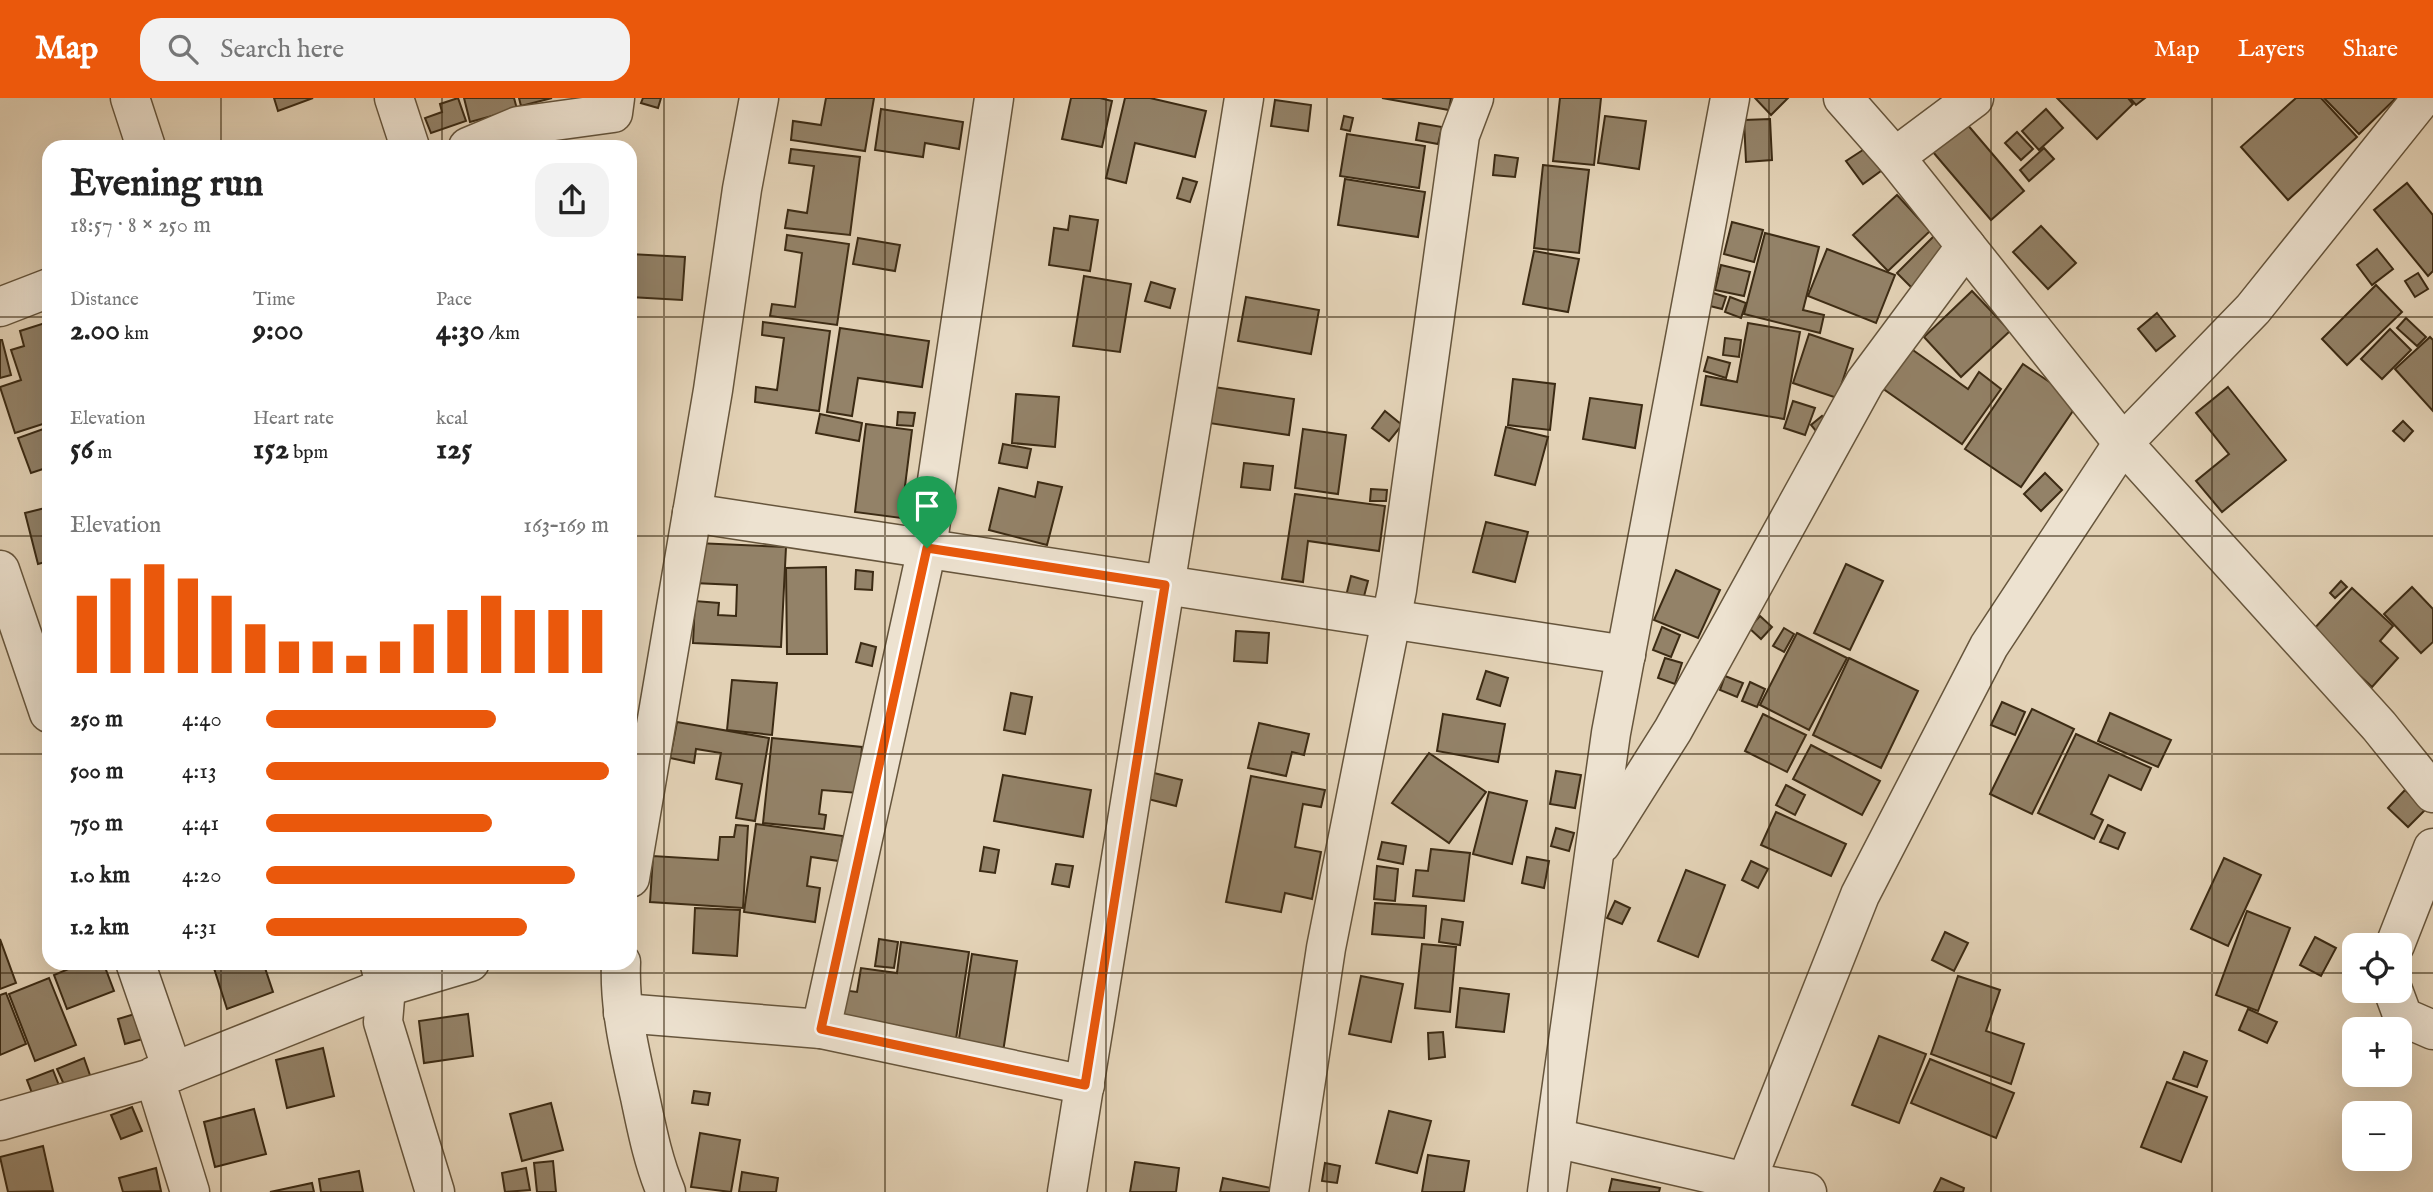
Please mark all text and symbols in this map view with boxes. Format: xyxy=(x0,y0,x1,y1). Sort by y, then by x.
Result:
search box xyxy=(140,18,630,81)
text: Map xyxy=(35,28,98,70)
icon: search xyxy=(164,30,202,68)
text: Search here xyxy=(220,33,344,66)
text: Map xyxy=(2154,34,2200,65)
text: Layers xyxy=(2238,34,2305,65)
text: Share xyxy=(2343,34,2398,65)
text: Evening run xyxy=(70,161,264,209)
button: share xyxy=(535,163,609,237)
text: 18:57 · 8 × 250 m xyxy=(70,211,211,240)
text: Distance xyxy=(70,288,139,312)
text: Time xyxy=(253,288,295,312)
text: Pace xyxy=(436,288,472,312)
text: 2.00 xyxy=(70,312,120,350)
text: 9:00 xyxy=(253,312,303,350)
text: 4:30 xyxy=(436,312,485,350)
text: km xyxy=(120,322,149,346)
text: /km xyxy=(485,322,520,346)
text: Elevation xyxy=(70,407,145,431)
text: Heart rate xyxy=(253,407,334,431)
text: kcal xyxy=(436,407,468,431)
text: 56 xyxy=(70,431,93,469)
text: 152 xyxy=(253,431,289,469)
text: 125 xyxy=(436,431,472,469)
text: m xyxy=(93,441,112,465)
text: bpm xyxy=(289,441,328,465)
pin xyxy=(897,476,957,548)
icon: arrive xyxy=(908,487,946,525)
text: Elevation xyxy=(70,511,161,540)
text: 163–169 m xyxy=(523,511,609,540)
text: 250 m xyxy=(70,705,123,734)
text: 4:40 xyxy=(182,705,222,734)
text: 500 m xyxy=(70,757,124,786)
text: 4:13 xyxy=(182,757,217,786)
text: 750 m xyxy=(70,809,123,838)
text: 4:41 xyxy=(182,809,219,838)
text: 1.0 km xyxy=(70,861,130,890)
text: 4:20 xyxy=(182,861,221,890)
text: 1.2 km xyxy=(70,913,129,942)
text: 4:31 xyxy=(182,913,217,942)
map controls xyxy=(2342,933,2412,1171)
button: locate xyxy=(2342,933,2412,1003)
button: + xyxy=(2342,1017,2412,1087)
button: − xyxy=(2342,1101,2412,1171)

